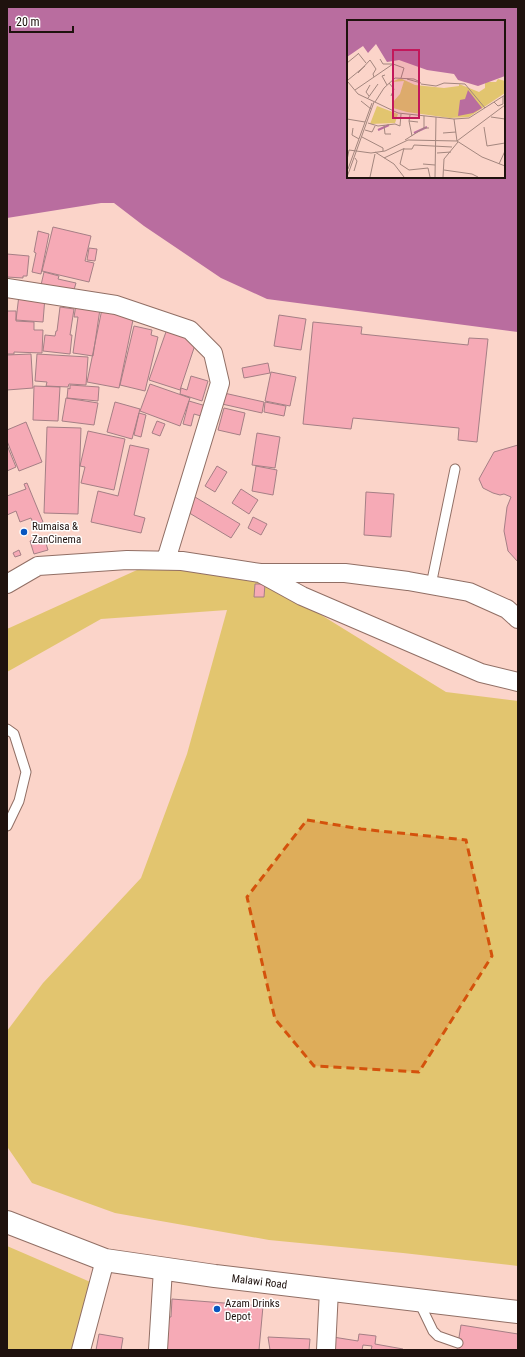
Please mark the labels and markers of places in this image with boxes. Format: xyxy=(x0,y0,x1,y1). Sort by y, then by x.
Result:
place label: Rumaisa & ZanCinema xyxy=(32,520,81,546)
marker: Rumaisa & ZanCinema xyxy=(19,527,29,537)
place label: Azam Drinks Depot xyxy=(225,1297,280,1323)
marker: Azam Drinks Depot xyxy=(212,1304,222,1314)

